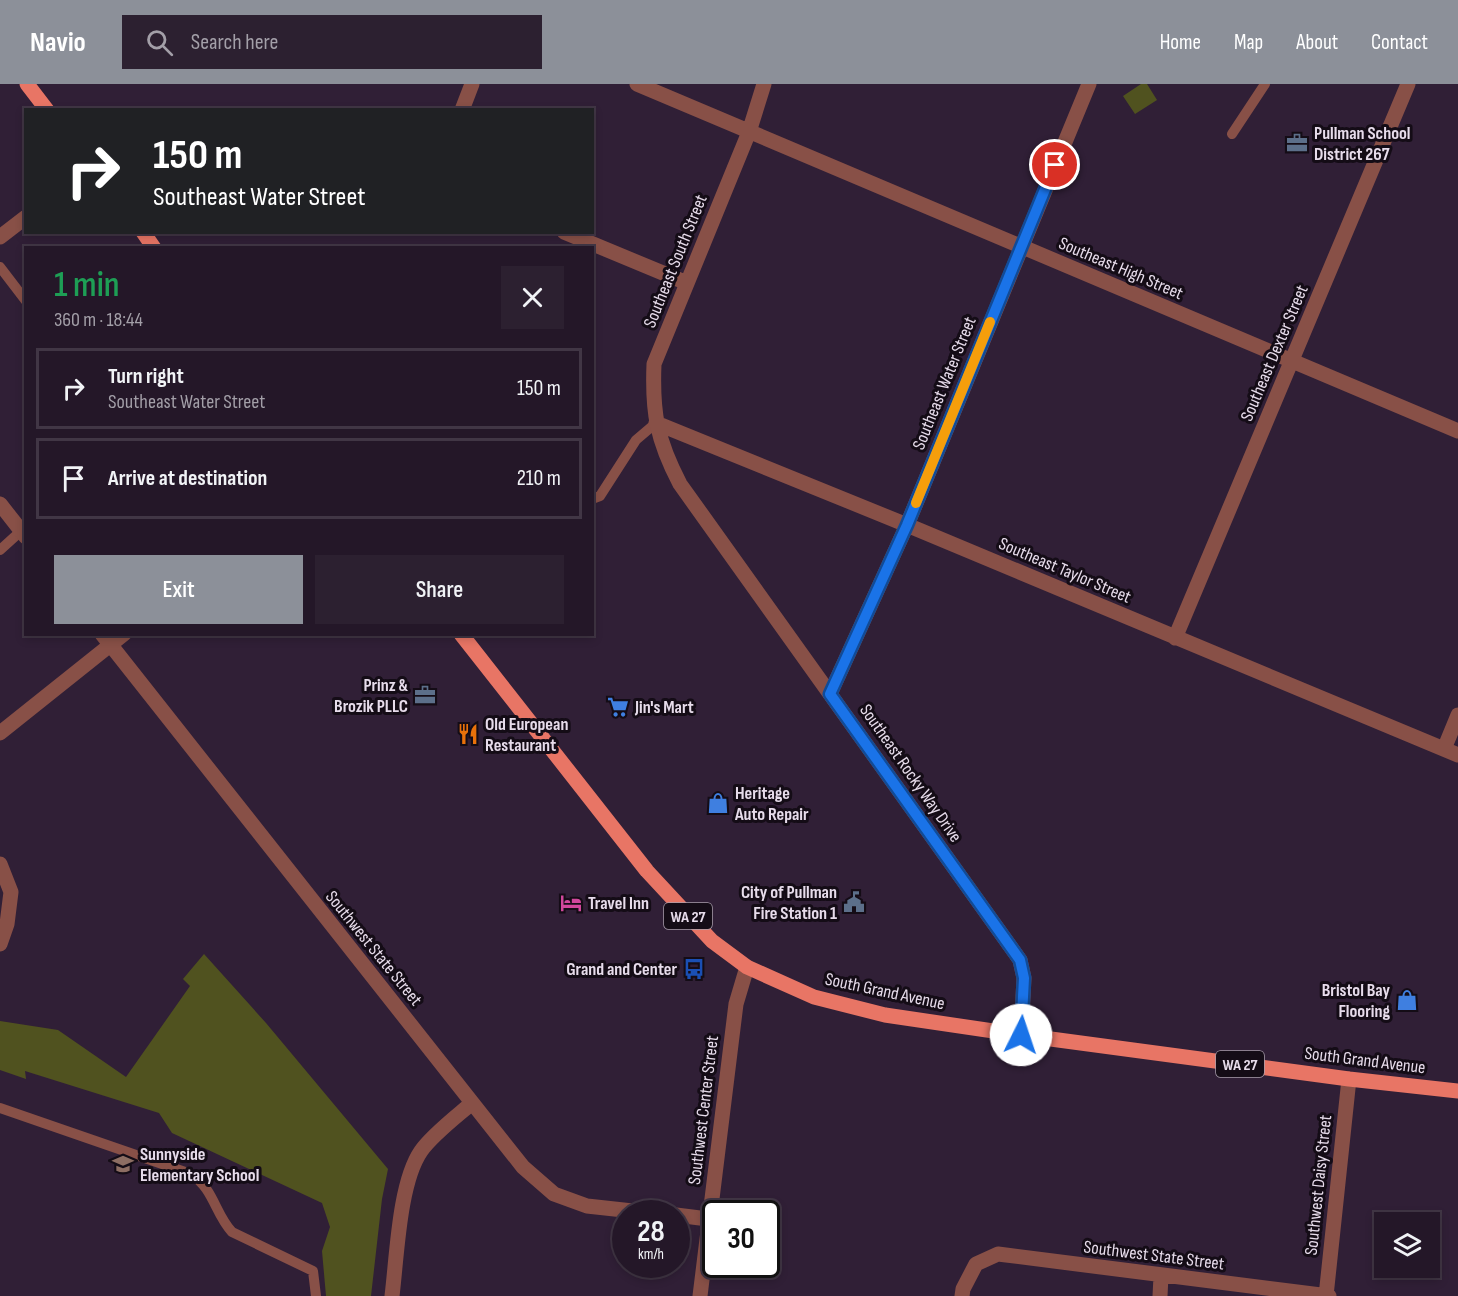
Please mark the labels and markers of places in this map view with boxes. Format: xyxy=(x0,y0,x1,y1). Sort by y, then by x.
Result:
place label: Pullman School District 267 xyxy=(1314,123,1411,165)
office icon: Pullman School District 267 xyxy=(1285,131,1309,155)
pin xyxy=(1029,139,1080,190)
place label: Prinz & Brozik PLLC xyxy=(334,675,408,717)
office icon: Prinz & Brozik PLLC xyxy=(413,683,437,707)
supermarket icon: Jin's Mart xyxy=(606,695,630,719)
place label: Jin's Mart xyxy=(634,697,694,718)
place label: Old European Restaurant xyxy=(485,714,568,756)
restaurant icon: Old European Restaurant xyxy=(456,722,480,746)
place label: Heritage Auto Repair xyxy=(734,783,809,825)
shop icon: Heritage Auto Repair xyxy=(706,791,730,815)
place label: City of Pullman Fire Station 1 xyxy=(741,882,837,924)
public building icon: City of Pullman Fire Station 1 xyxy=(842,890,866,914)
hotel icon: Travel Inn xyxy=(559,891,583,915)
place label: Travel Inn xyxy=(588,893,649,914)
bus stop icon: Grand and Center xyxy=(682,957,706,981)
place label: Grand and Center xyxy=(566,959,677,980)
place label: Bristol Bay Flooring xyxy=(1322,980,1391,1022)
shop icon: Bristol Bay Flooring xyxy=(1395,988,1419,1012)
place label: Sunnyside Elementary School xyxy=(140,1144,259,1186)
school or university icon: Sunnyside Elementary School xyxy=(111,1152,135,1176)

